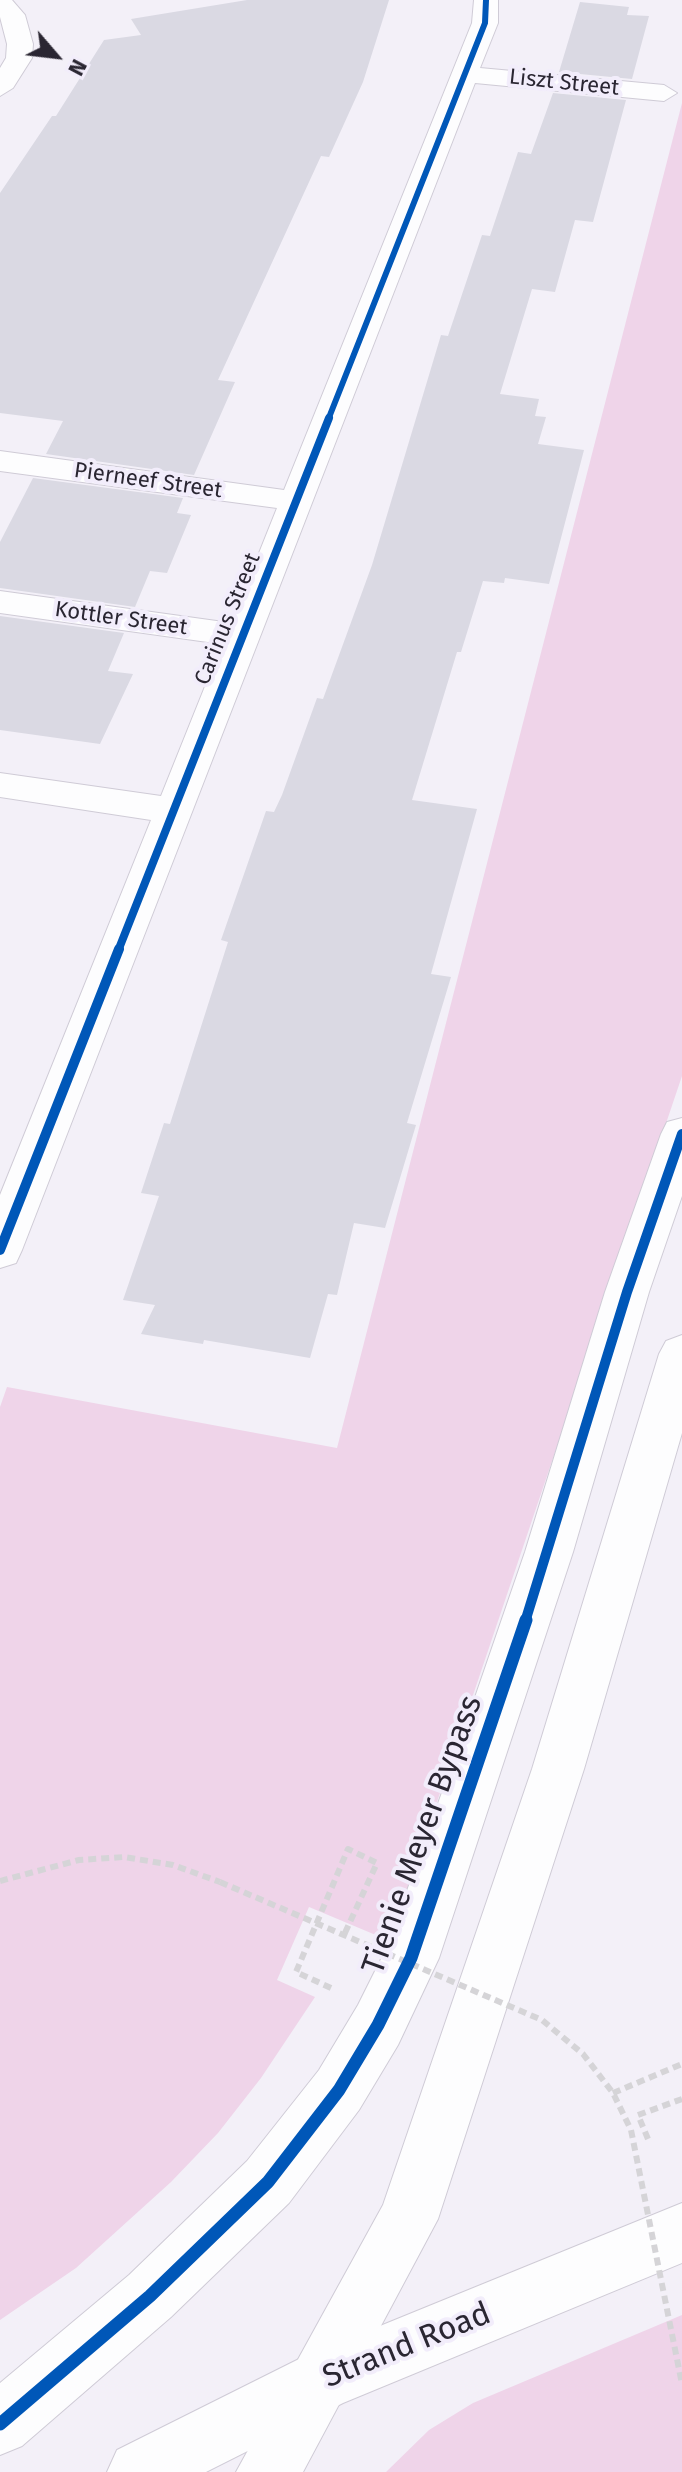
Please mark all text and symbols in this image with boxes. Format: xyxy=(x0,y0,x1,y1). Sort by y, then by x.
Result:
north arrow xyxy=(16,16,96,96)
text: N xyxy=(62,55,93,80)
street label: Liszt Street xyxy=(508,64,620,102)
street label: Pierneef Street xyxy=(72,458,224,504)
street label: Carinus Street xyxy=(189,549,267,689)
street label: Kottler Street xyxy=(53,597,189,641)
street label: Tienie Meyer Bypass xyxy=(355,1691,491,1979)
street label: Strand Road xyxy=(317,2295,497,2397)

